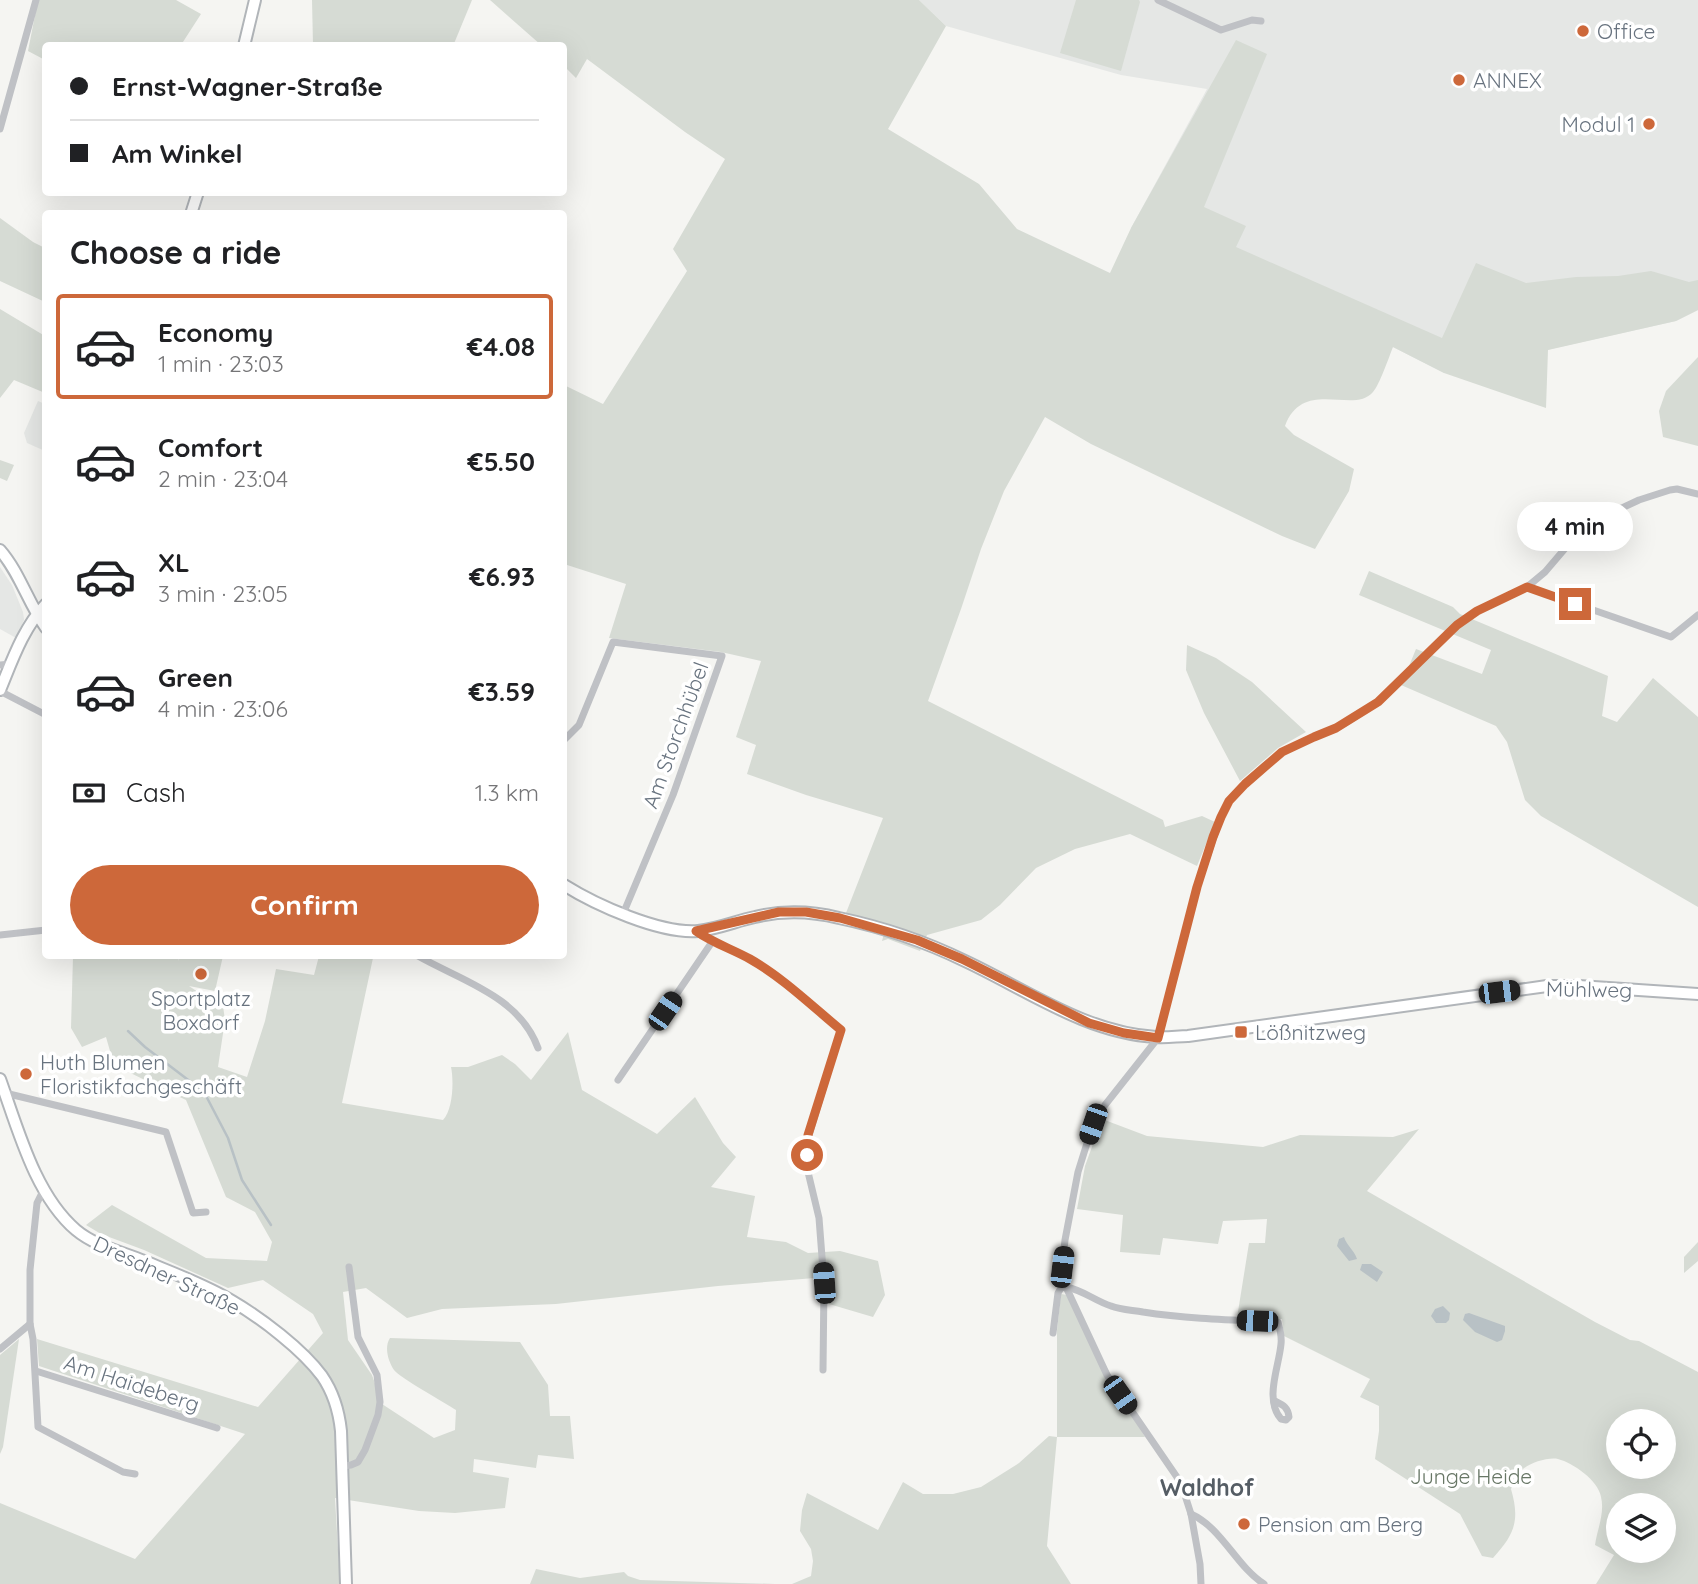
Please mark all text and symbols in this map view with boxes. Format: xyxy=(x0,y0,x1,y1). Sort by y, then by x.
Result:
place label: Office xyxy=(1597,18,1655,44)
marker: Office xyxy=(1575,23,1591,39)
place label: ANNEX xyxy=(1473,67,1542,93)
text: Ernst-Wagner-Straße xyxy=(112,70,383,103)
marker: ANNEX xyxy=(1451,72,1467,88)
place label: Modul 1 xyxy=(1562,111,1635,137)
marker: Modul 1 xyxy=(1641,116,1657,132)
text: Am Winkel xyxy=(112,137,243,170)
text: Choose a ride xyxy=(70,232,282,272)
icon: car xyxy=(74,315,137,378)
text: Economy xyxy=(158,316,273,349)
text: €4.08 xyxy=(467,330,535,363)
text: 1 min · 23:03 xyxy=(158,349,284,378)
icon: car xyxy=(74,430,137,493)
text: Comfort xyxy=(158,431,263,464)
text: €5.50 xyxy=(467,445,535,478)
text: 2 min · 23:04 xyxy=(158,464,288,493)
callout: 4 min xyxy=(1517,503,1633,552)
text: 4 min xyxy=(1545,512,1605,541)
icon: car xyxy=(74,545,137,608)
text: XL xyxy=(158,546,190,579)
text: €6.93 xyxy=(469,560,535,593)
text: 3 min · 23:05 xyxy=(158,579,288,608)
route end xyxy=(1559,588,1591,620)
street label: Am Storchhübel xyxy=(636,658,714,812)
icon: car xyxy=(74,660,137,723)
text: Green xyxy=(158,661,233,694)
text: €3.59 xyxy=(469,675,535,708)
text: 4 min · 23:06 xyxy=(158,694,288,723)
icon: cash xyxy=(70,774,108,812)
text: Cash xyxy=(126,776,186,809)
text: 1.3 km xyxy=(475,778,539,807)
button: Confirm xyxy=(70,865,539,945)
marker: Sportplatz Boxdorf xyxy=(193,966,209,982)
street label: Mühlweg xyxy=(1546,975,1632,1003)
car xyxy=(1477,979,1522,1005)
place label: Sportplatz Boxdorf xyxy=(151,985,251,1035)
car xyxy=(645,988,686,1034)
place label: Lößnitzweg xyxy=(1255,1019,1366,1045)
marker: Lößnitzweg xyxy=(1233,1024,1249,1040)
place label: Huth Blumen Floristikfachgeschäft xyxy=(40,1049,242,1099)
marker: Huth Blumen Floristikfachgeschäft xyxy=(18,1066,34,1082)
car xyxy=(1077,1101,1110,1147)
route start xyxy=(791,1139,823,1171)
street label: Dresdner Straße xyxy=(89,1230,245,1320)
car xyxy=(1050,1245,1075,1289)
car xyxy=(813,1261,836,1305)
car xyxy=(1236,1310,1279,1332)
street label: Am Haideberg xyxy=(61,1349,203,1417)
car xyxy=(1100,1372,1141,1418)
map controls xyxy=(1606,1409,1676,1563)
button: locate xyxy=(1606,1409,1676,1479)
park label: Junge Heide xyxy=(1410,1463,1532,1489)
district label: Waldhof xyxy=(1160,1473,1254,1502)
button: layers xyxy=(1606,1493,1676,1563)
place label: Pension am Berg xyxy=(1258,1511,1423,1537)
marker: Pension am Berg xyxy=(1236,1516,1252,1532)

